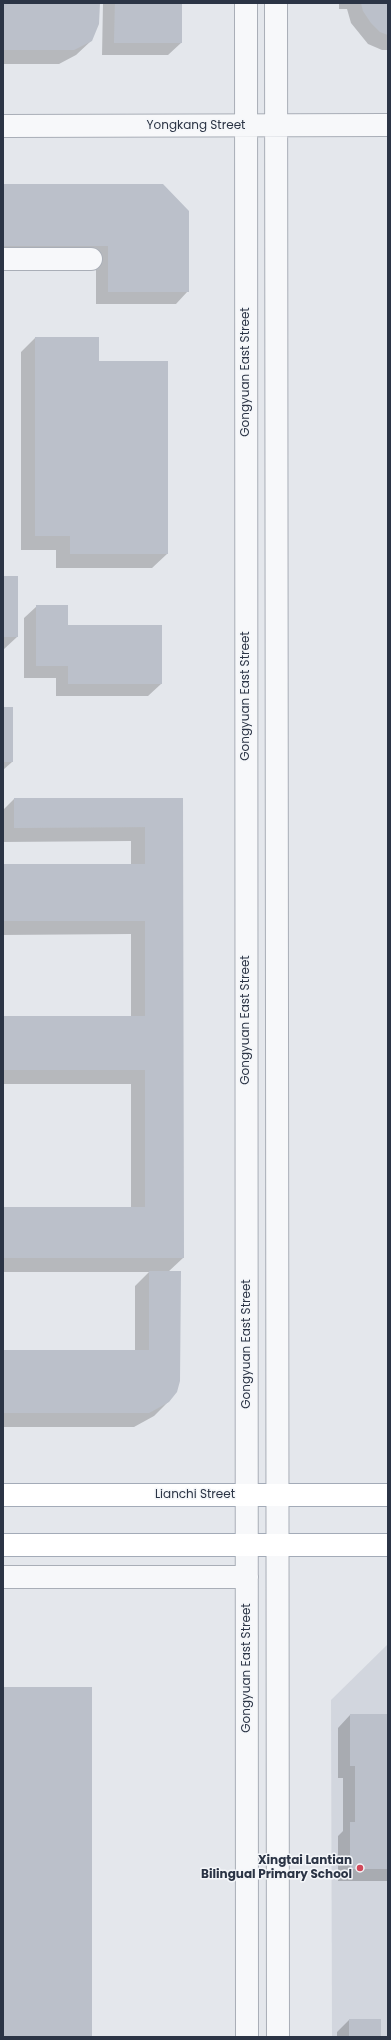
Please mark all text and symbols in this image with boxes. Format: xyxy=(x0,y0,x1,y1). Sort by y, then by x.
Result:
street label: Yongkang Street xyxy=(147,119,245,133)
street label: Gongyuan East Street xyxy=(239,307,253,437)
street label: Gongyuan East Street xyxy=(239,631,253,761)
street label: Gongyuan East Street xyxy=(239,955,253,1085)
street label: Gongyuan East Street xyxy=(240,1279,254,1409)
street label: Lianchi Street xyxy=(155,1488,235,1502)
street label: Gongyuan East Street xyxy=(240,1603,254,1733)
place label: Xingtai Lantian Bilingual Primary School xyxy=(201,1854,352,1882)
marker: Xingtai Lantian Bilingual Primary School xyxy=(355,1863,365,1873)

